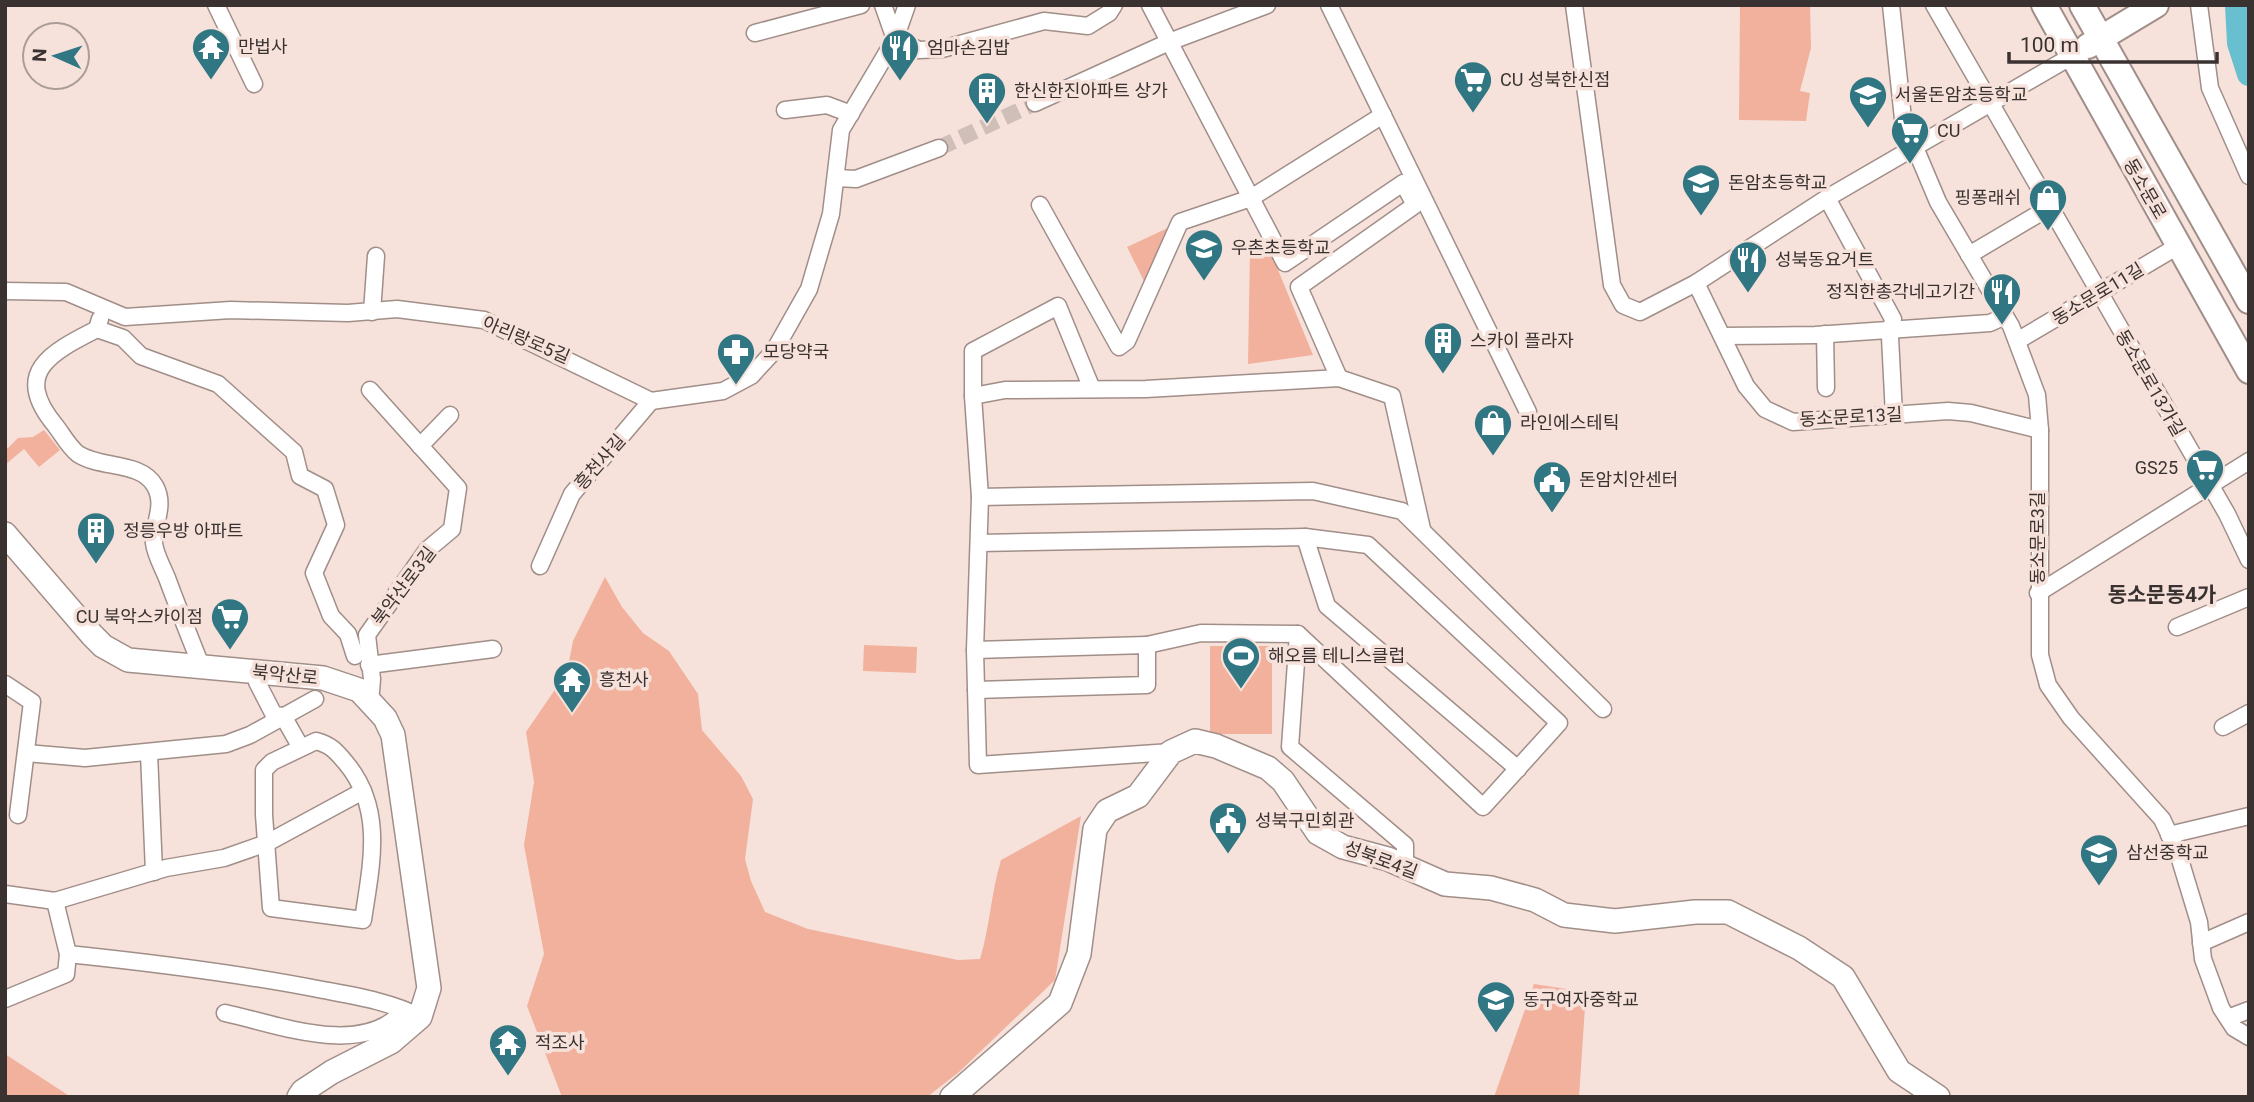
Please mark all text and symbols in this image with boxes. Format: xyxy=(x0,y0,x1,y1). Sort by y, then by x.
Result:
north arrow xyxy=(21,21,91,91)
scale bar xyxy=(2009,21,2217,65)
temple icon: 만법사 xyxy=(190,26,232,81)
restaurant icon: 엄마손김밥 xyxy=(879,27,921,82)
text: 100 m xyxy=(2020,33,2079,57)
place label: 만법사 xyxy=(238,36,288,57)
place label: 엄마손김밥 xyxy=(927,37,1010,58)
text: N xyxy=(28,48,51,62)
supermarket icon: CU 성북한신점 xyxy=(1452,59,1494,114)
place label: CU 성북한신점 xyxy=(1500,69,1611,90)
building icon: 한신한진아파트 상가 xyxy=(966,70,1008,125)
school or university icon: 서울돈암초등학교 xyxy=(1847,74,1889,129)
place label: 한신한진아파트 상가 xyxy=(1014,80,1168,101)
place label: 서울돈암초등학교 xyxy=(1895,84,2027,105)
supermarket icon: CU xyxy=(1889,110,1931,165)
place label: CU xyxy=(1937,120,1960,141)
street label: 동소문로 xyxy=(2120,155,2171,223)
school or university icon: 돈암초등학교 xyxy=(1680,162,1722,217)
place label: 돈암초등학교 xyxy=(1728,172,1827,193)
shop icon: 핑퐁래쉬 xyxy=(2027,177,2069,232)
place label: 핑퐁래쉬 xyxy=(1955,187,2021,208)
school or university icon: 우촌초등학교 xyxy=(1183,227,1225,282)
place label: 우촌초등학교 xyxy=(1231,237,1330,258)
restaurant icon: 성북동요거트 xyxy=(1727,239,1769,294)
place label: 성북동요거트 xyxy=(1775,249,1874,270)
street label: 동소문로11길 xyxy=(2048,258,2147,329)
restaurant icon: 정직한총각네고기간 xyxy=(1981,271,2023,326)
place label: 정직한총각네고기간 xyxy=(1826,281,1975,302)
street label: 아리랑로5길 xyxy=(479,312,573,367)
building icon: 스카이 플라자 xyxy=(1422,320,1464,375)
street label: 동소문로13가길 xyxy=(2111,326,2189,440)
place label: 스카이 플라자 xyxy=(1470,330,1574,351)
pharmacy icon: 모당약국 xyxy=(715,331,757,386)
place label: 모당약국 xyxy=(763,341,829,362)
shop icon: 라인에스테틱 xyxy=(1472,402,1514,457)
street label: 동소문로13길 xyxy=(1799,403,1903,430)
place label: 라인에스테틱 xyxy=(1520,412,1619,433)
street label: 흥천사길 xyxy=(570,430,629,494)
supermarket icon: GS25 xyxy=(2184,447,2226,502)
place label: GS25 xyxy=(2135,457,2178,478)
public building icon: 돈암치안센터 xyxy=(1531,459,1573,514)
place label: 돈암치안센터 xyxy=(1579,469,1678,490)
street label: 동소문로3길 xyxy=(2027,492,2048,584)
building icon: 정릉우방 아파트 xyxy=(75,510,117,565)
place label: 정릉우방 아파트 xyxy=(123,520,243,541)
street label: 북악산로3길 xyxy=(367,542,440,629)
district label: 동소문동4가 xyxy=(2108,583,2216,607)
supermarket icon: CU 북악스카이점 xyxy=(209,596,251,651)
place label: CU 북악스카이점 xyxy=(76,606,203,627)
sports icon: 해오름 테니스클럽 xyxy=(1220,635,1262,690)
place label: 해오름 테니스클럽 xyxy=(1268,645,1405,666)
temple icon: 흥천사 xyxy=(551,659,593,714)
street label: 북악산로 xyxy=(251,661,319,688)
place label: 흥천사 xyxy=(599,669,649,690)
public building icon: 성북구민회관 xyxy=(1207,800,1249,855)
place label: 성북구민회관 xyxy=(1255,810,1355,831)
school or university icon: 삼선중학교 xyxy=(2078,832,2120,887)
street label: 성북로4길 xyxy=(1342,837,1421,882)
place label: 삼선중학교 xyxy=(2126,842,2209,863)
school or university icon: 동구여자중학교 xyxy=(1475,979,1517,1034)
place label: 동구여자중학교 xyxy=(1523,989,1639,1010)
temple icon: 적조사 xyxy=(487,1022,529,1077)
place label: 적조사 xyxy=(535,1032,585,1053)

